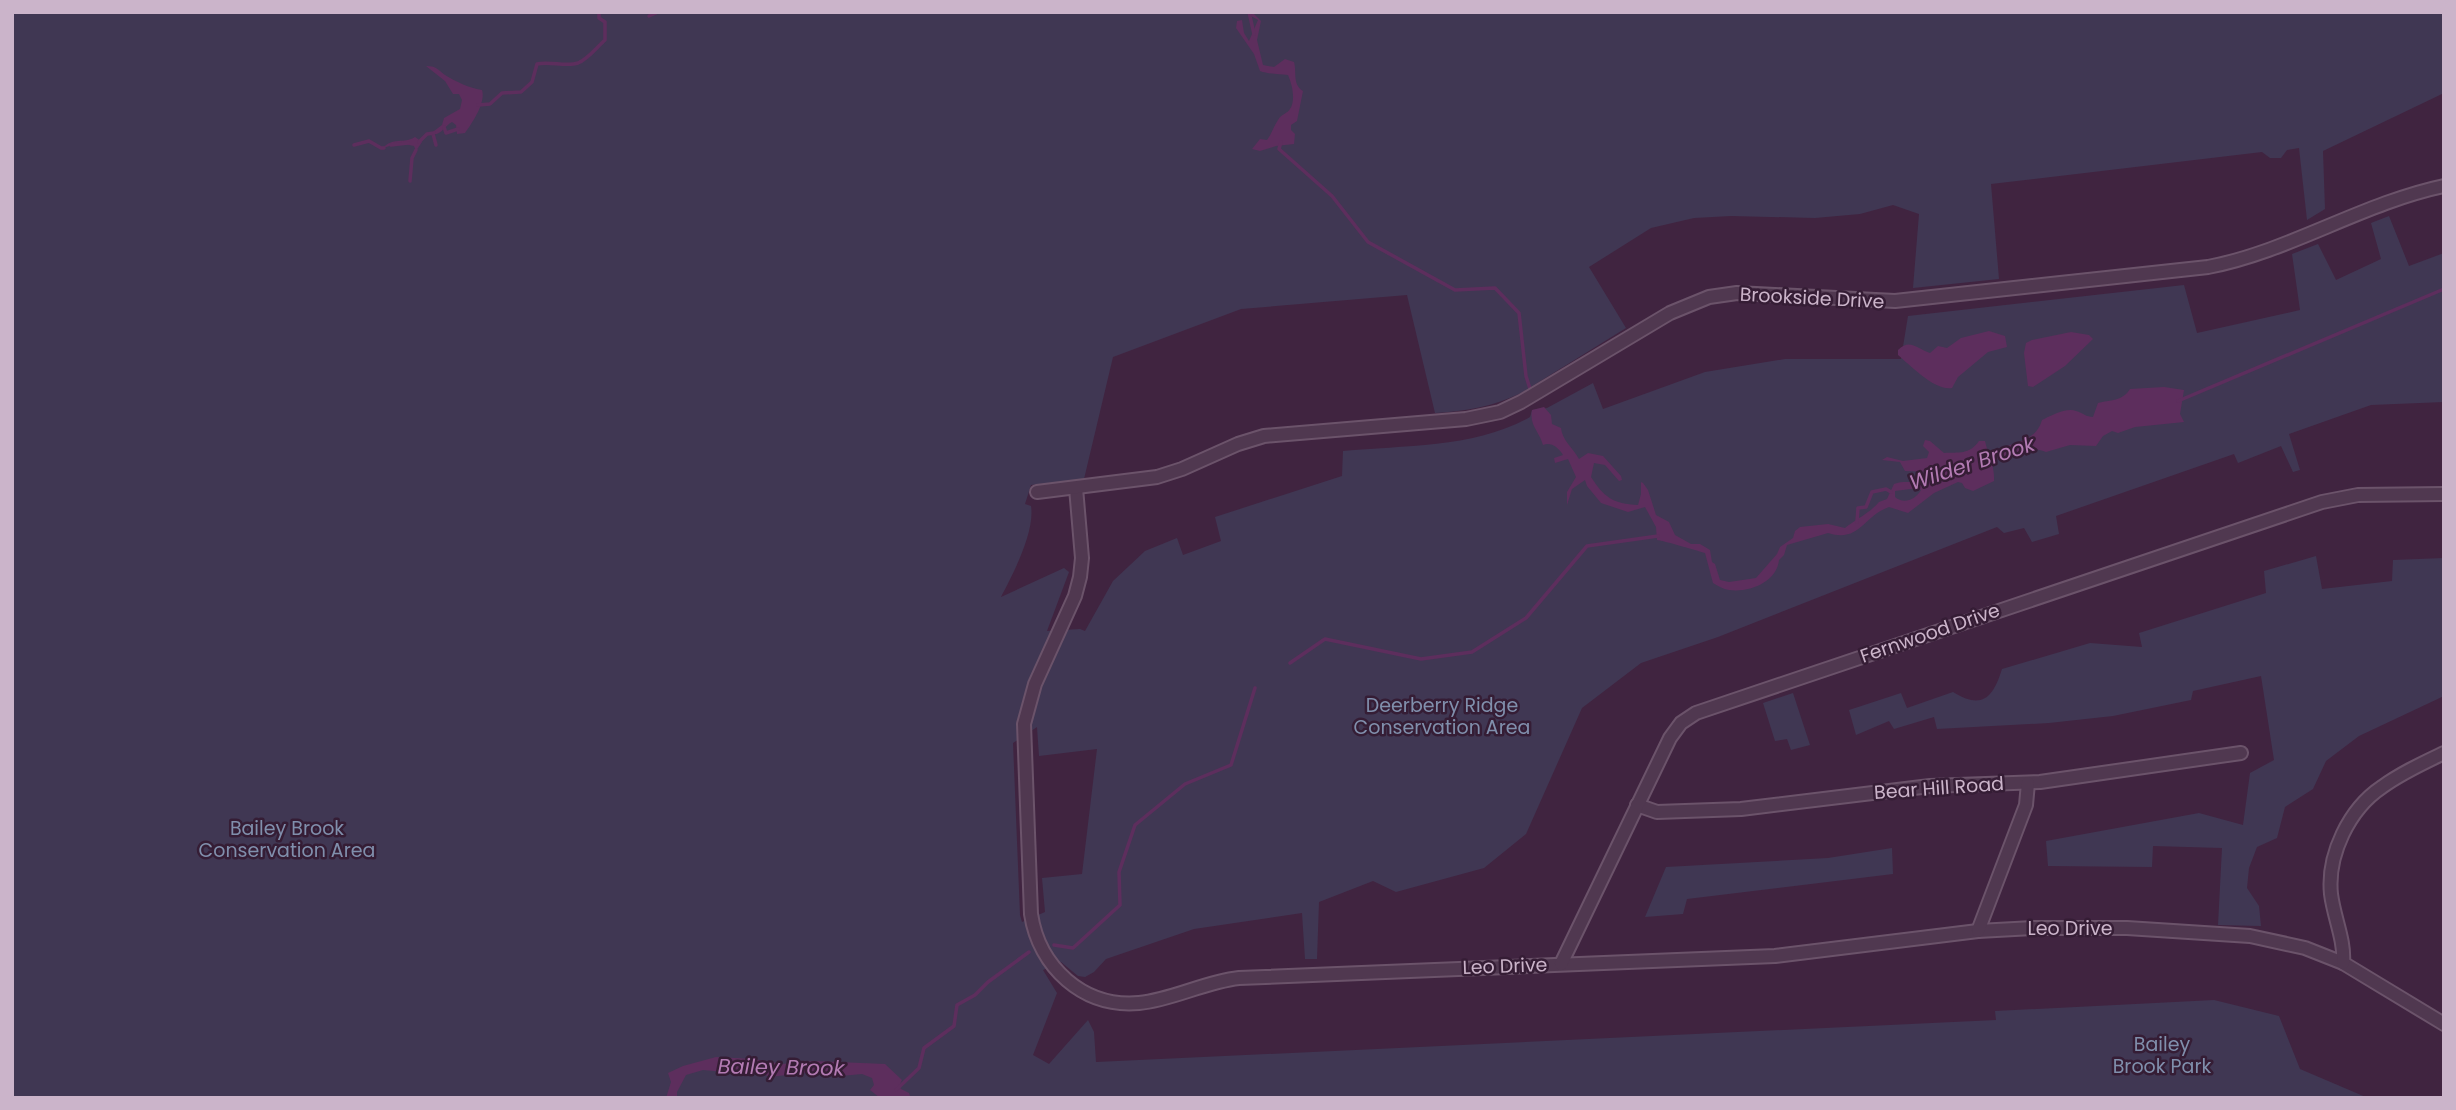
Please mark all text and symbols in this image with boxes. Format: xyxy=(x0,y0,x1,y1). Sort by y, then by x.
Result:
street label: Brookside Drive xyxy=(1739,281,1885,315)
water label: Wilder Brook xyxy=(1905,429,2040,497)
street label: Fernwood Drive xyxy=(1857,596,2003,670)
park label: Deerberry Ridge Conservation Area xyxy=(1354,692,1530,741)
street label: Bear Hill Road xyxy=(1873,770,2005,806)
park label: Bailey Brook Conservation Area xyxy=(199,815,375,864)
street label: Leo Drive xyxy=(2028,915,2112,942)
street label: Leo Drive xyxy=(1462,951,1548,981)
park label: Bailey Brook Park xyxy=(2113,1031,2212,1080)
water label: Bailey Brook xyxy=(717,1051,846,1083)

